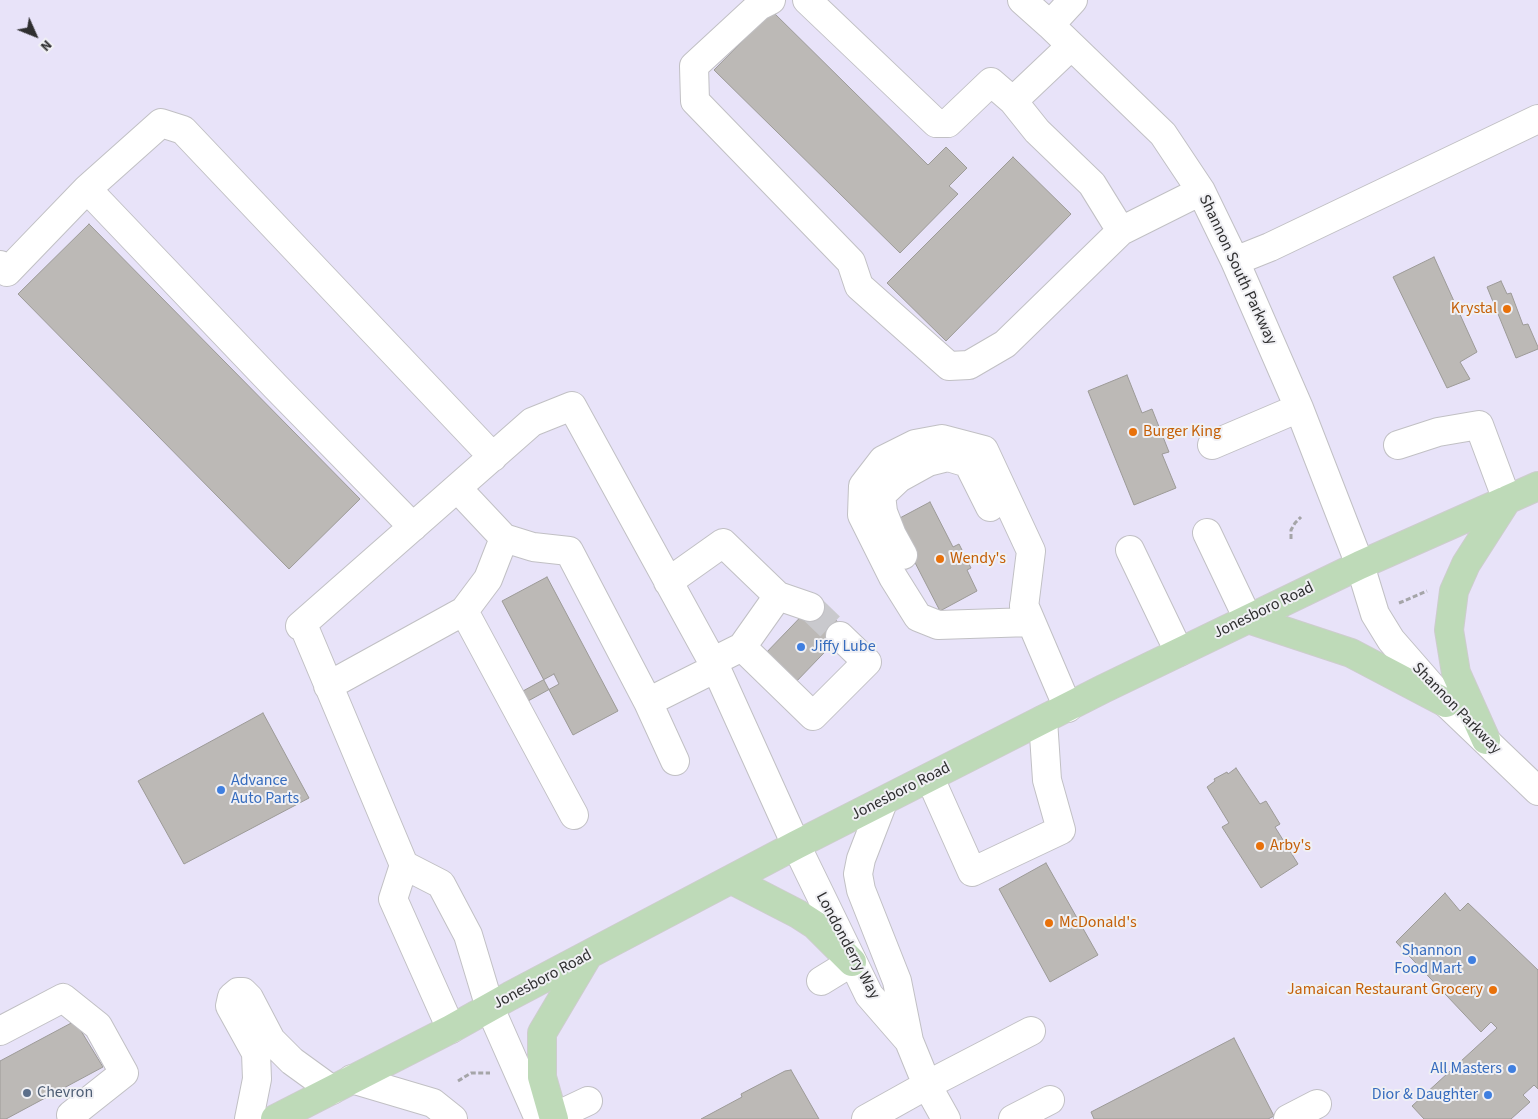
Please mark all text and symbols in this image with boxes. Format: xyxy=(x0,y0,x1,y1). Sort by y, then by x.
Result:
north arrow xyxy=(10,10,60,60)
text: N xyxy=(35,35,56,56)
street label: Shannon South Parkway xyxy=(1194,192,1280,348)
place label: Krystal xyxy=(1451,299,1497,319)
marker: Krystal xyxy=(1501,303,1513,315)
place label: Burger King xyxy=(1143,422,1221,442)
marker: Burger King xyxy=(1127,426,1139,438)
place label: Wendy's xyxy=(950,549,1006,569)
marker: Wendy's xyxy=(934,553,946,565)
street label: Jonesboro Road xyxy=(1211,579,1317,643)
place label: Jiffy Lube xyxy=(811,637,876,657)
marker: Jiffy Lube xyxy=(795,641,807,653)
street label: Shannon Parkway xyxy=(1407,659,1505,759)
street label: Jonesboro Road xyxy=(848,759,954,825)
place label: Advance Auto Parts xyxy=(231,771,299,809)
marker: Advance Auto Parts xyxy=(215,784,227,796)
place label: Arby's xyxy=(1270,836,1311,856)
marker: Arby's xyxy=(1254,840,1266,852)
street label: Londonderry Way xyxy=(811,889,883,1003)
place label: McDonald's xyxy=(1059,913,1137,933)
marker: McDonald's xyxy=(1043,917,1055,929)
place label: Shannon Food Mart xyxy=(1394,941,1462,979)
street label: Jonesboro Road xyxy=(490,946,596,1014)
marker: Shannon Food Mart xyxy=(1466,954,1478,966)
place label: Jamaican Restaurant Grocery xyxy=(1287,980,1483,1000)
marker: Jamaican Restaurant Grocery xyxy=(1487,984,1499,996)
place label: All Masters xyxy=(1431,1059,1502,1079)
marker: All Masters xyxy=(1506,1063,1518,1075)
place label: Chevron xyxy=(37,1083,93,1103)
place label: Dior & Daughter xyxy=(1372,1085,1478,1105)
marker: Chevron xyxy=(21,1087,33,1099)
marker: Dior & Daughter xyxy=(1482,1089,1494,1101)

